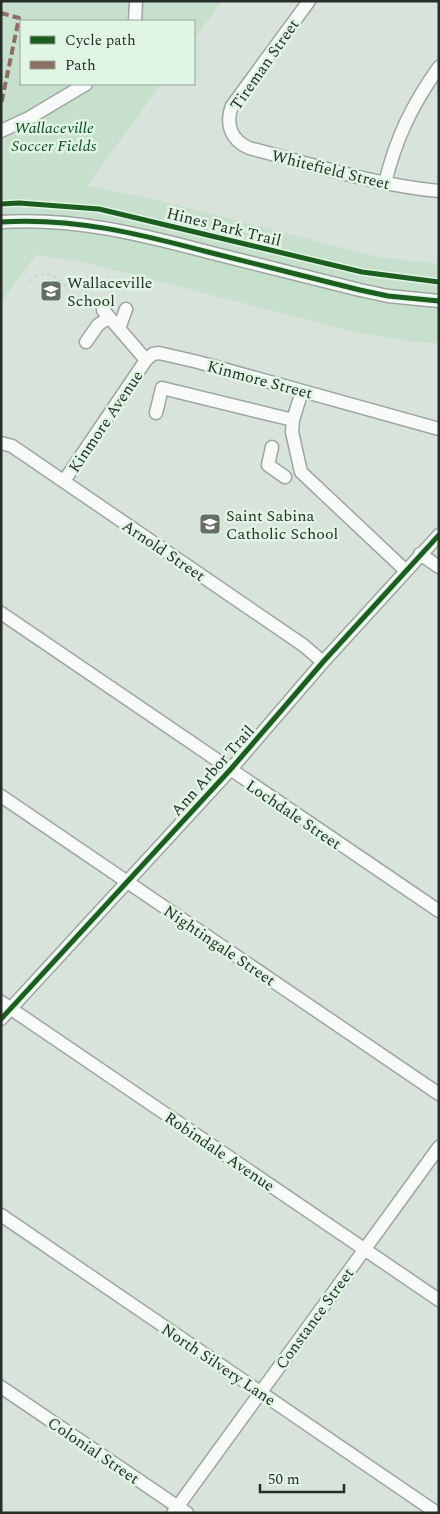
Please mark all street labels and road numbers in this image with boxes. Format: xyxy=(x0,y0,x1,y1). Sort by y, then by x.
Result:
street label: Tireman Street xyxy=(224,14,305,115)
street label: Whitefield Street xyxy=(269,144,393,196)
street label: Hines Park Trail xyxy=(164,201,284,253)
street label: Kinmore Street xyxy=(204,354,315,406)
street label: Kinmore Avenue xyxy=(63,366,149,478)
street label: Arnold Street xyxy=(117,514,210,588)
street label: Ann Arbor Trail xyxy=(165,720,260,822)
street label: Lochdale Street xyxy=(241,774,346,856)
street label: Nightingale Street xyxy=(159,899,280,992)
street label: Robindale Avenue xyxy=(160,1106,279,1198)
street label: Constance Street xyxy=(270,1263,360,1374)
street label: North Silvery Lane xyxy=(156,1318,280,1412)
street label: Colonial Street xyxy=(43,1411,144,1491)

